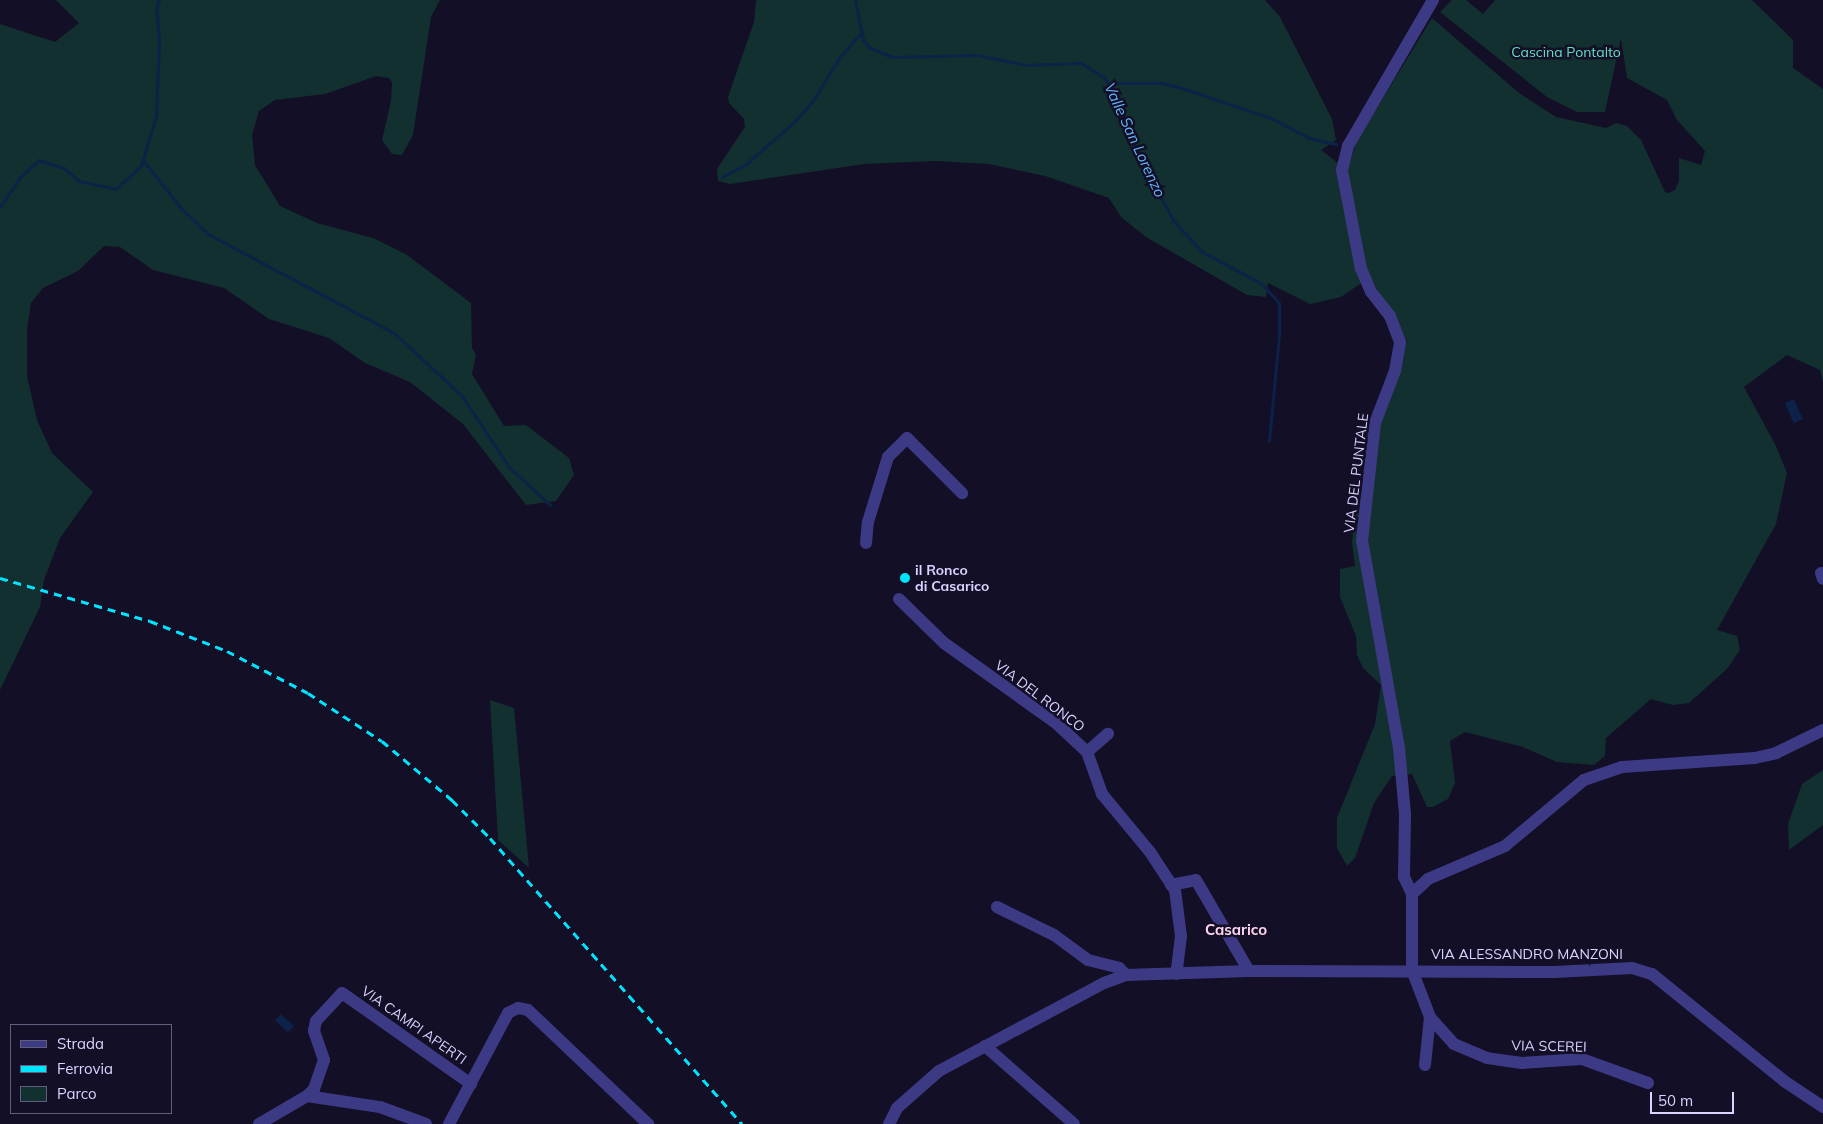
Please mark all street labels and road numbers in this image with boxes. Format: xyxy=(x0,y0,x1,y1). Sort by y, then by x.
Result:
street label: VIA DEL PUNTALE xyxy=(1340,412,1372,534)
street label: VIA DEL RONCO xyxy=(992,657,1088,735)
street label: VIA ALESSANDRO MANZONI xyxy=(1431,946,1623,962)
street label: VIA CAMPI APERTI xyxy=(358,982,470,1068)
street label: VIA SCEREI xyxy=(1511,1037,1587,1055)

